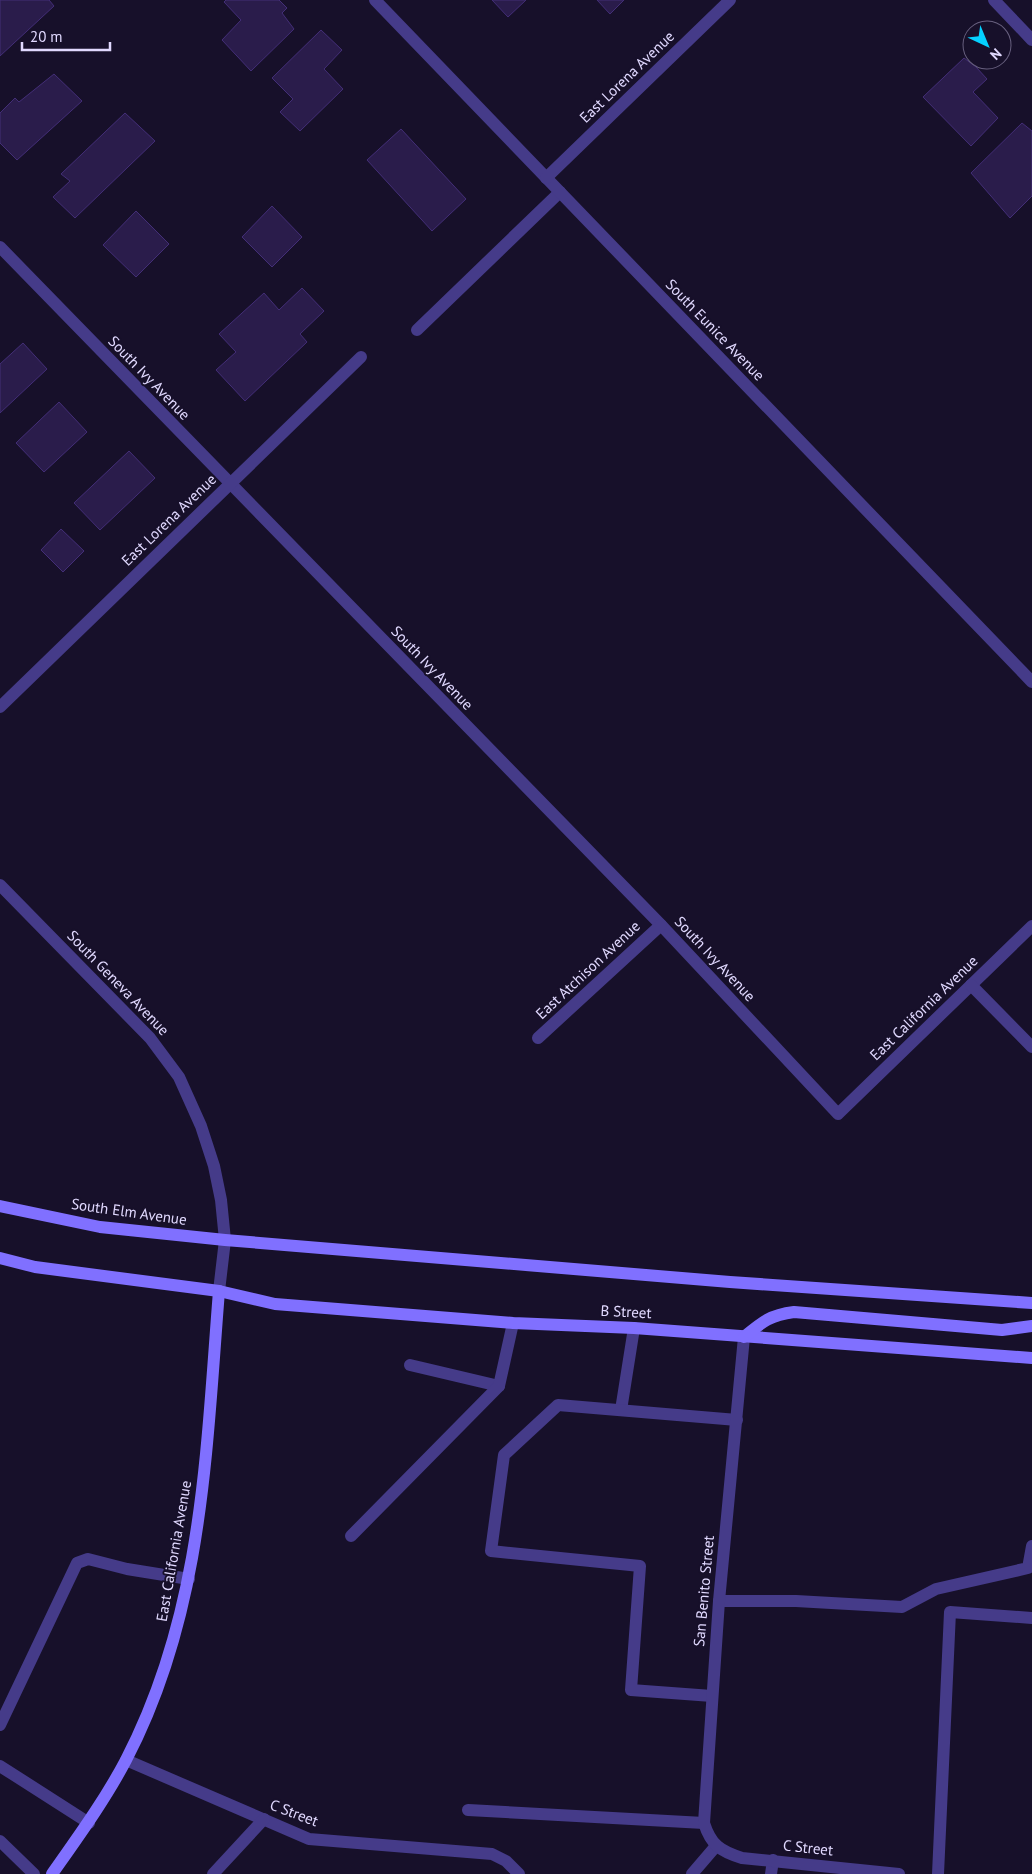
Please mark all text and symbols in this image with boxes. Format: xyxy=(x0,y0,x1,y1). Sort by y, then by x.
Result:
scale bar xyxy=(22,20,110,52)
north arrow xyxy=(962,20,1012,70)
text: 20 m xyxy=(30,27,63,46)
street label: East Lorena Avenue xyxy=(575,27,678,127)
text: N xyxy=(986,45,1006,64)
street label: South Eunice Avenue xyxy=(662,275,769,385)
street label: South Ivy Avenue xyxy=(104,332,194,424)
street label: East Lorena Avenue xyxy=(117,470,220,570)
street label: South Ivy Avenue xyxy=(387,622,477,714)
street label: South Ivy Avenue xyxy=(671,912,760,1005)
street label: East Atchison Avenue xyxy=(532,916,644,1023)
street label: South Geneva Avenue xyxy=(63,926,173,1039)
street label: East California Avenue xyxy=(866,951,982,1064)
street label: South Elm Avenue xyxy=(70,1194,188,1229)
street label: B Street xyxy=(600,1301,652,1322)
street label: East California Avenue xyxy=(152,1479,195,1623)
street label: San Benito Street xyxy=(689,1535,718,1647)
street label: C Street xyxy=(267,1795,321,1830)
street label: C Street xyxy=(782,1835,834,1860)

